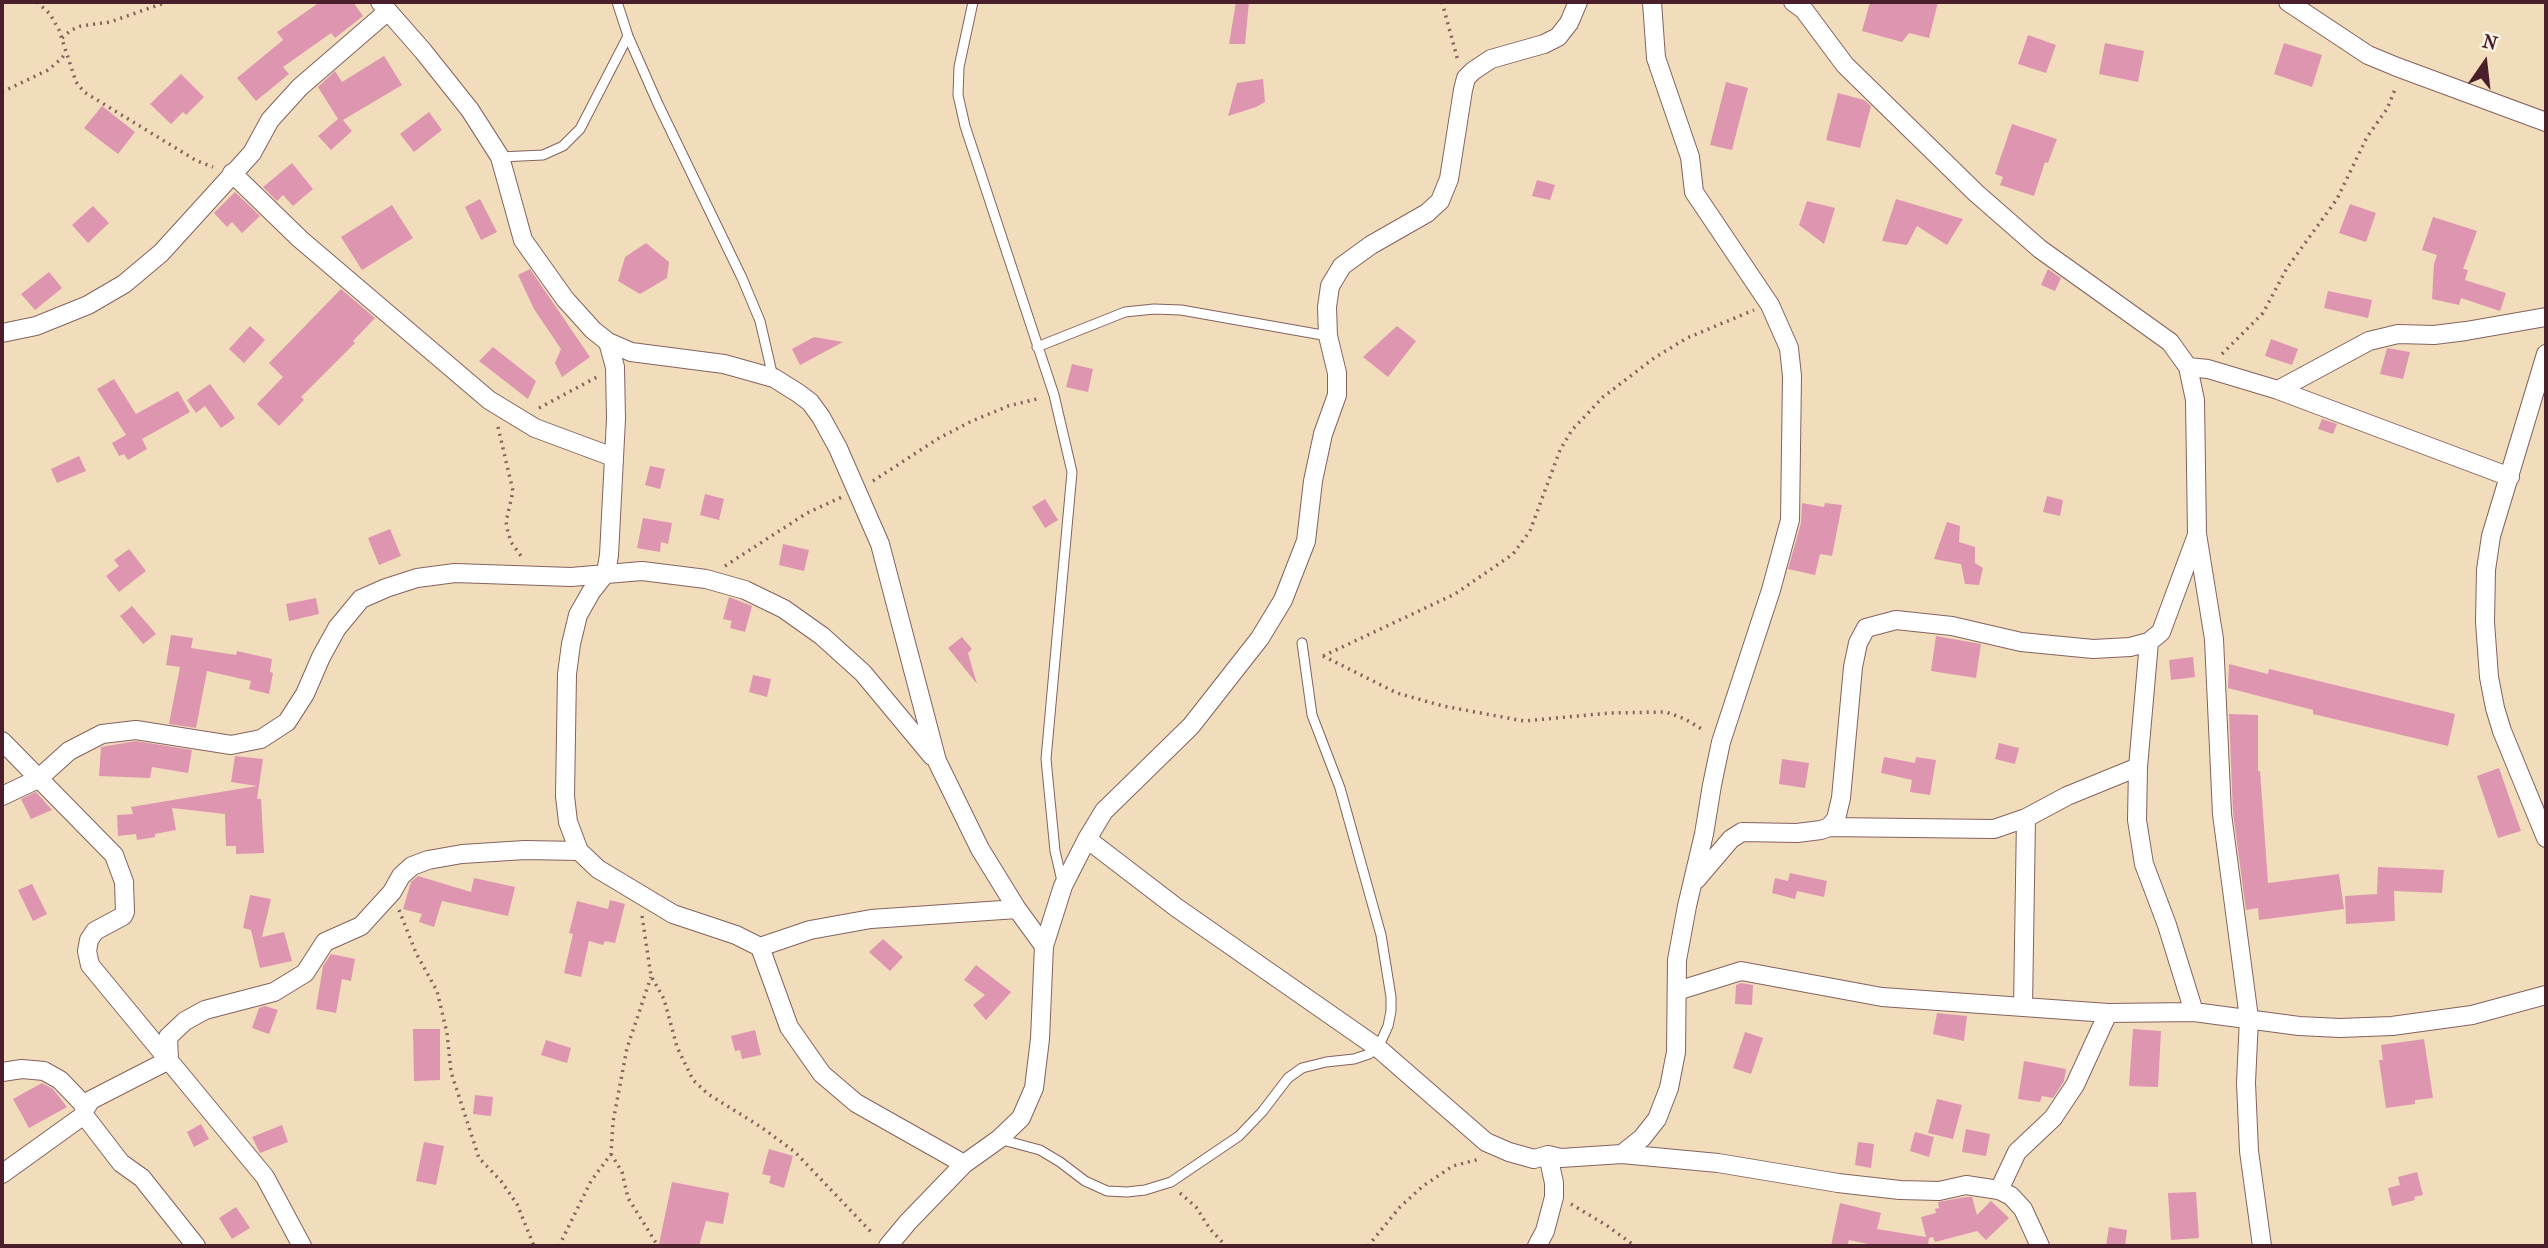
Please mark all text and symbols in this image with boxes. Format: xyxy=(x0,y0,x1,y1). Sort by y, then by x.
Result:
north arrow xyxy=(2450,28,2520,98)
text: N xyxy=(2480,30,2500,55)

